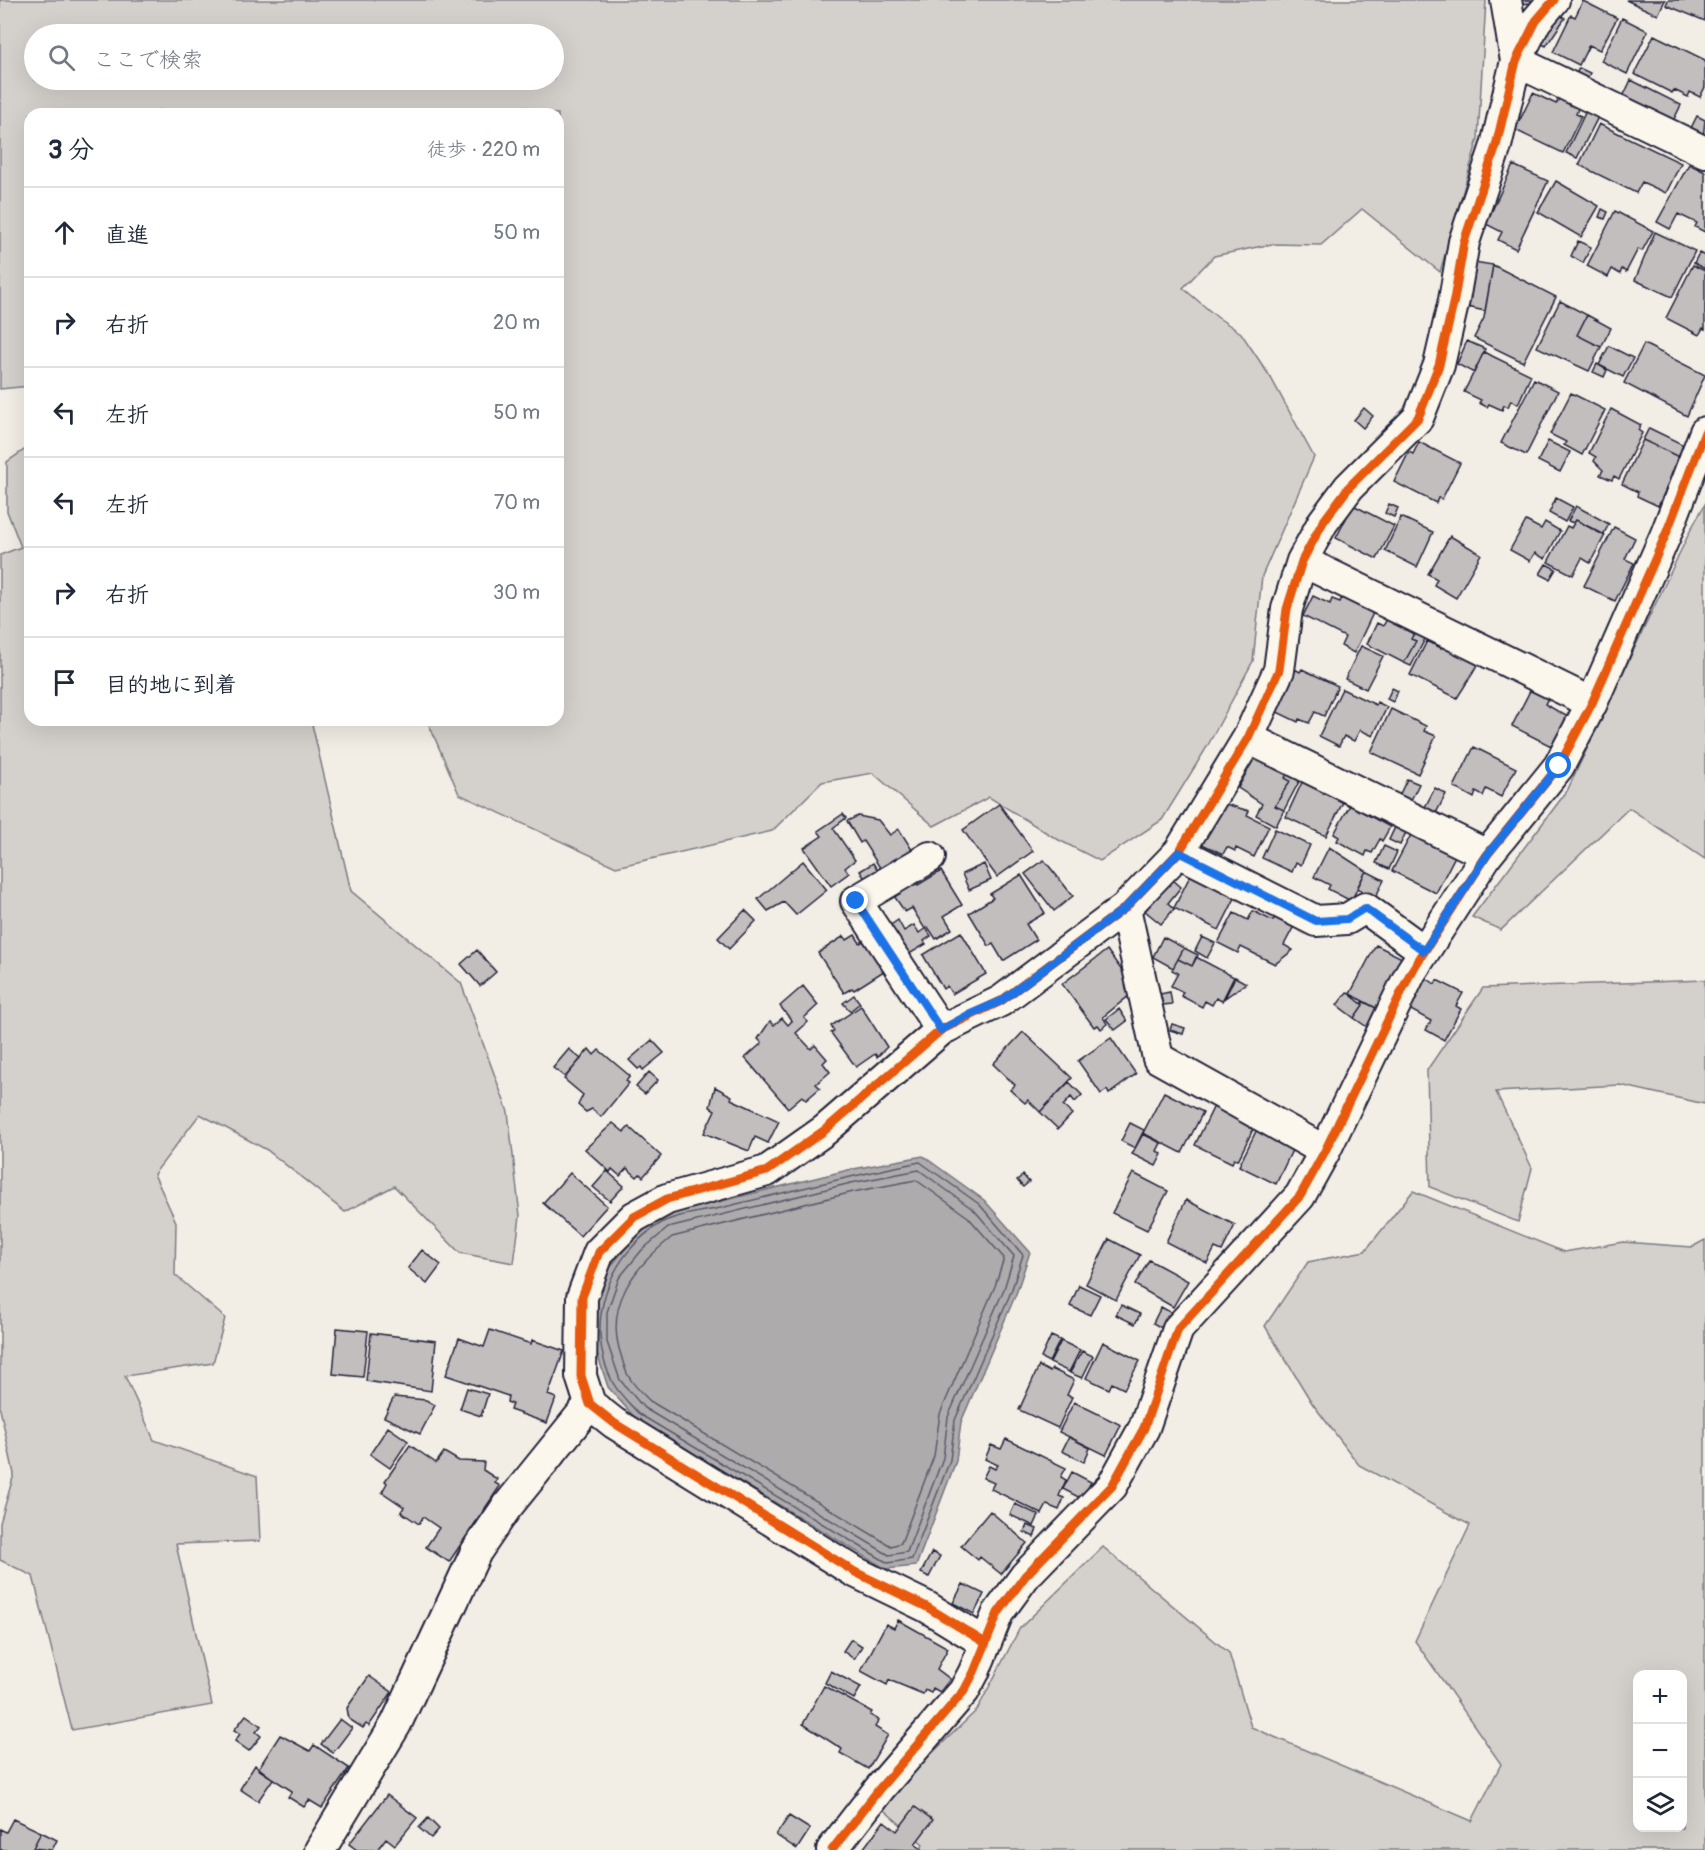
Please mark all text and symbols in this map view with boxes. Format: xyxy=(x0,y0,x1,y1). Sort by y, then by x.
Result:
search box xyxy=(24,24,564,90)
icon: search xyxy=(45,41,78,74)
text: ここで検索 xyxy=(93,46,203,74)
text: 3 分 xyxy=(48,134,94,166)
text: 徒歩 · 220 m xyxy=(427,137,540,162)
icon: ahead xyxy=(48,216,81,249)
text: 50 m xyxy=(493,220,540,245)
text: 直進 xyxy=(105,221,149,249)
icon: right xyxy=(48,306,81,339)
text: 20 m xyxy=(493,310,540,335)
text: 右折 xyxy=(105,311,149,339)
icon: left xyxy=(48,396,81,429)
text: 50 m xyxy=(493,400,540,425)
text: 左折 xyxy=(105,401,149,429)
icon: left xyxy=(48,486,81,519)
text: 70 m xyxy=(494,490,540,515)
text: 左折 xyxy=(105,491,149,519)
icon: right xyxy=(48,576,81,609)
text: 30 m xyxy=(493,580,540,605)
text: 右折 xyxy=(105,581,149,609)
icon: arrive xyxy=(48,666,81,699)
text: 目的地に到着 xyxy=(105,671,237,699)
route start xyxy=(1545,752,1571,778)
route end xyxy=(842,887,868,913)
map controls xyxy=(1633,1670,1687,1832)
button: + xyxy=(1633,1670,1687,1724)
button: − xyxy=(1633,1724,1687,1778)
button: layers xyxy=(1633,1778,1687,1832)

